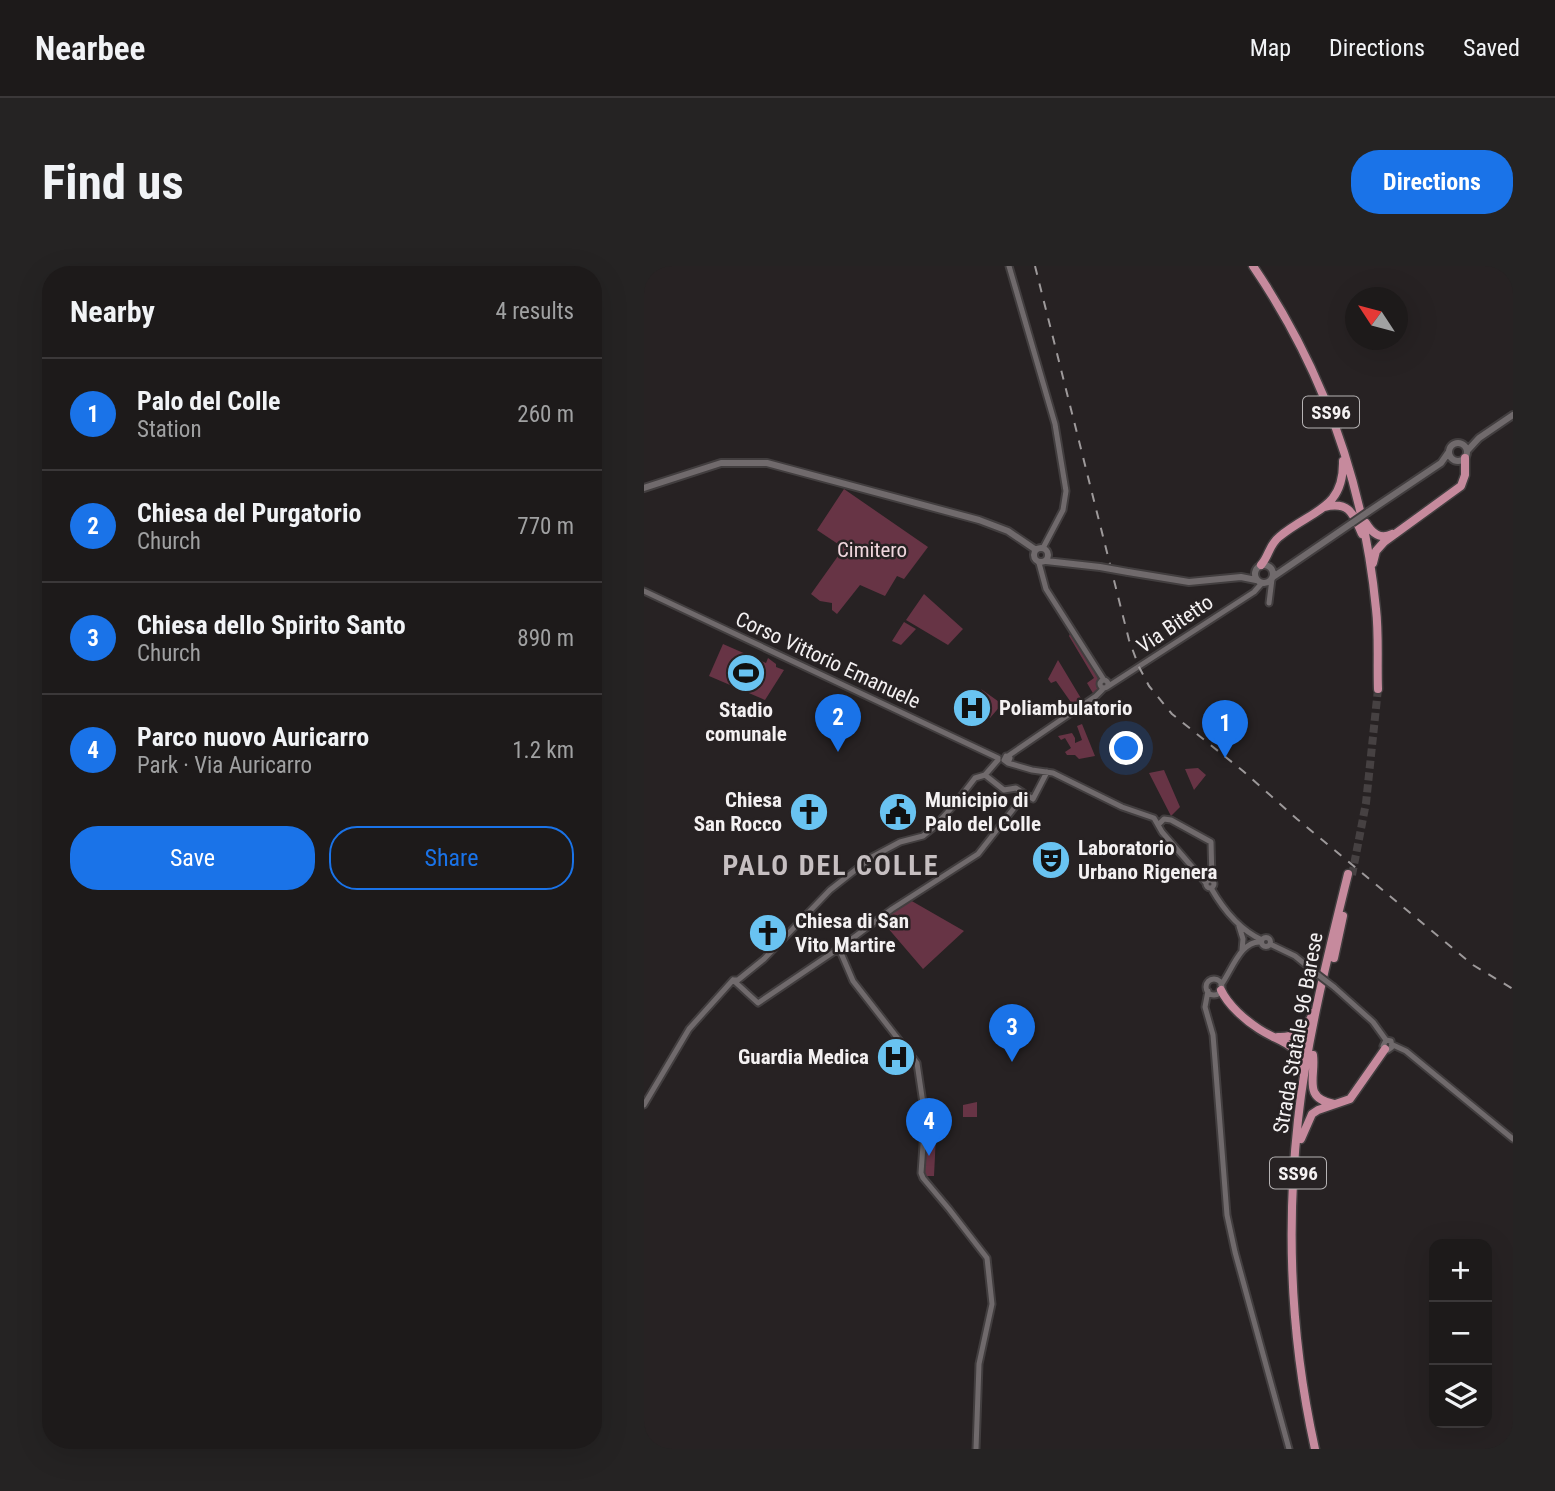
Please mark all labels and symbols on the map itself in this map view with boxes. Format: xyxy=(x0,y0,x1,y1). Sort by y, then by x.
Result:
north arrow xyxy=(1345,287,1408,350)
road number: SS96 xyxy=(1303,396,1359,428)
park label: Cimitero xyxy=(837,538,907,562)
street label: Via Bitetto xyxy=(1132,590,1218,658)
street label: Corso Vittorio Emanuele xyxy=(732,607,924,713)
sports icon: Stadio comunale xyxy=(725,652,767,694)
hospital icon: Poliambulatorio xyxy=(951,687,993,729)
pin: 2 xyxy=(815,694,861,752)
place label: Poliambulatorio xyxy=(999,696,1133,720)
place label: Stadio comunale xyxy=(705,698,787,746)
pin: 1 xyxy=(1202,700,1248,758)
your location xyxy=(1109,731,1143,765)
place label: Chiesa San Rocco xyxy=(694,788,782,836)
place label: Municipio di Palo del Colle xyxy=(925,788,1041,836)
church icon: Chiesa San Rocco xyxy=(788,791,830,833)
public building icon: Municipio di Palo del Colle xyxy=(877,791,919,833)
place label: Laboratorio Urbano Rigenera xyxy=(1078,836,1217,884)
theatre icon: Laboratorio Urbano Rigenera xyxy=(1030,839,1072,881)
district label: PALO DEL COLLE xyxy=(723,849,939,882)
place label: Chiesa di San Vito Martire xyxy=(795,909,909,957)
church icon: Chiesa di San Vito Martire xyxy=(747,912,789,954)
street label: Strada Statale 96 Barese xyxy=(1268,930,1328,1135)
pin: 3 xyxy=(989,1004,1035,1062)
hospital icon: Guardia Medica xyxy=(875,1036,917,1078)
place label: Guardia Medica xyxy=(738,1045,869,1069)
pin: 4 xyxy=(906,1098,952,1156)
road number: SS96 xyxy=(1270,1158,1326,1189)

